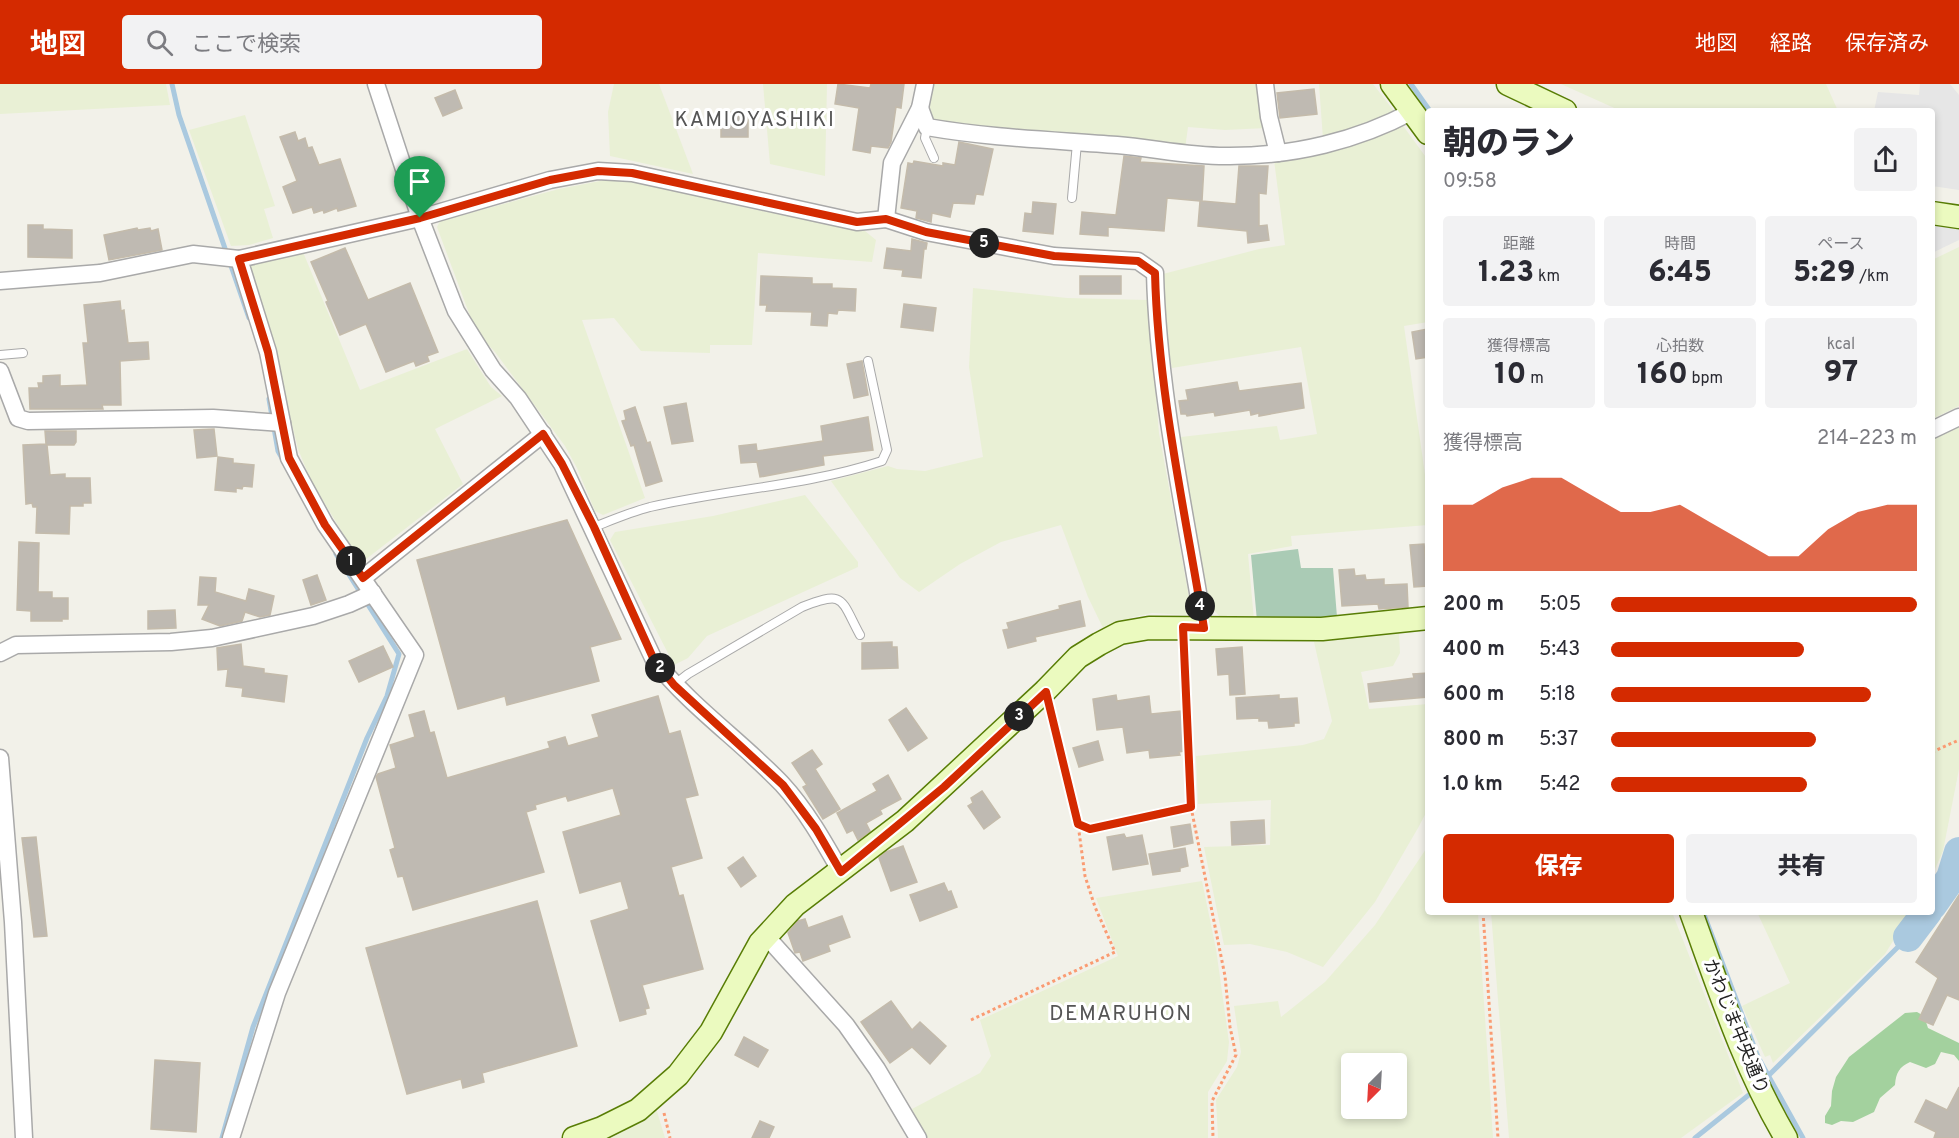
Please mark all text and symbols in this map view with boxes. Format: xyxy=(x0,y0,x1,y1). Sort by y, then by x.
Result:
search box xyxy=(122,15,542,69)
icon: search xyxy=(143,26,176,59)
text: 地図 xyxy=(30,28,86,64)
text: 地図 xyxy=(1695,31,1737,58)
text: 経路 xyxy=(1770,31,1812,58)
text: 保存済み xyxy=(1845,31,1929,58)
text: ここで検索 xyxy=(191,32,301,59)
district label: KAMIOYASHIKI xyxy=(675,107,835,134)
text: 朝のラン xyxy=(1443,125,1575,167)
button: share xyxy=(1854,128,1917,191)
pin xyxy=(394,156,445,218)
icon: arrive xyxy=(403,165,436,198)
text: 09:58 xyxy=(1443,169,1497,195)
pin: 5 xyxy=(969,228,999,258)
text: 5 xyxy=(979,233,989,253)
text: 距離 xyxy=(1503,235,1535,255)
text: 時間 xyxy=(1664,235,1696,255)
text: ペース xyxy=(1817,235,1865,255)
text: 1.23 xyxy=(1478,255,1534,292)
text: 6:45 xyxy=(1648,255,1712,292)
text: 5:29 xyxy=(1793,255,1856,292)
text: km xyxy=(1534,267,1560,287)
text: /km xyxy=(1856,267,1889,287)
text: kcal xyxy=(1827,335,1855,355)
text: 獲得標高 xyxy=(1487,337,1551,357)
text: 心拍数 xyxy=(1656,337,1704,357)
text: 97 xyxy=(1824,355,1858,392)
text: 10 xyxy=(1494,357,1526,394)
text: 160 xyxy=(1637,357,1688,394)
text: m xyxy=(1526,369,1544,389)
text: bpm xyxy=(1688,369,1723,389)
text: 214–223 m xyxy=(1817,426,1917,452)
text: 獲得標高 xyxy=(1443,431,1523,457)
pin: 1 xyxy=(336,546,366,576)
text: 1 xyxy=(348,551,354,571)
pin: 4 xyxy=(1185,591,1215,621)
text: 200 m xyxy=(1443,592,1504,618)
text: 5:05 xyxy=(1539,592,1581,618)
text: 4 xyxy=(1195,596,1205,616)
text: 400 m xyxy=(1443,637,1505,663)
text: 5:43 xyxy=(1539,637,1580,663)
pin: 2 xyxy=(645,653,675,683)
text: 2 xyxy=(655,658,665,678)
text: 600 m xyxy=(1443,682,1504,708)
text: 5:18 xyxy=(1539,682,1576,708)
pin: 3 xyxy=(1004,701,1034,731)
text: 3 xyxy=(1014,706,1024,726)
text: 800 m xyxy=(1443,727,1504,753)
text: 5:37 xyxy=(1539,727,1578,753)
text: 1.0 km xyxy=(1443,772,1503,798)
text: 5:42 xyxy=(1539,772,1581,798)
button: 保存 xyxy=(1443,834,1674,903)
button: 共有 xyxy=(1686,834,1917,903)
street label: かわじま中央通り xyxy=(1697,956,1773,1098)
district label: DEMARUHON xyxy=(1049,1001,1193,1028)
north arrow xyxy=(1341,1053,1407,1119)
map controls xyxy=(1341,1053,1407,1119)

